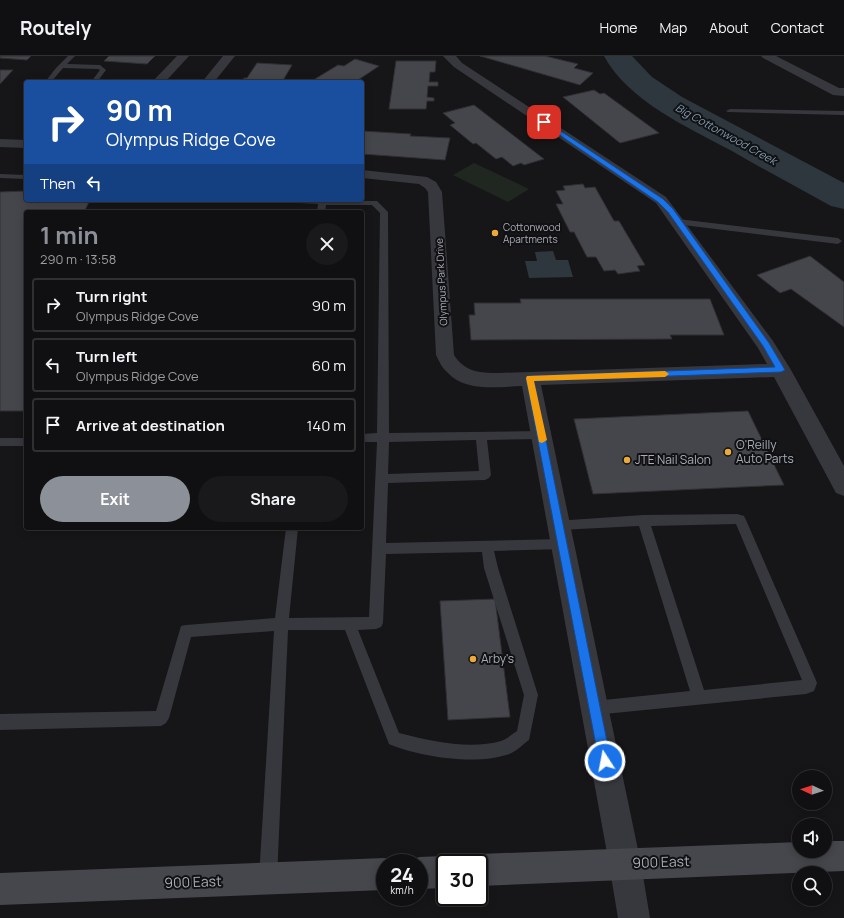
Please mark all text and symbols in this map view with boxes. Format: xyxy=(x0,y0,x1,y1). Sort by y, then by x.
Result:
text: Routely xyxy=(20,15,91,41)
text: Home xyxy=(600,18,637,37)
text: Map xyxy=(659,18,687,37)
text: About xyxy=(709,18,749,37)
text: Contact xyxy=(771,18,824,37)
text: 90 m xyxy=(106,91,173,129)
icon: right xyxy=(40,96,92,148)
water label: Big Cottonwood Creek xyxy=(673,99,781,168)
pin xyxy=(527,105,561,139)
icon: arrive xyxy=(533,111,555,133)
text: Olympus Ridge Cove xyxy=(106,127,276,151)
icon: left xyxy=(83,172,105,194)
text: Then xyxy=(40,173,75,194)
text: 1 min xyxy=(40,218,99,251)
place label: Cottonwood Apartments xyxy=(503,220,561,246)
button: close xyxy=(306,223,348,265)
marker: Cottonwood Apartments xyxy=(490,228,500,238)
street label: Olympus Park Drive xyxy=(432,238,450,326)
text: 290 m · 13:58 xyxy=(40,250,116,268)
text: Turn right xyxy=(76,286,147,307)
icon: right xyxy=(42,294,64,316)
text: 90 m xyxy=(312,295,346,316)
text: Olympus Ridge Cove xyxy=(76,307,199,325)
text: Turn left xyxy=(76,346,138,367)
icon: left xyxy=(42,354,64,376)
text: 60 m xyxy=(312,355,346,376)
text: Olympus Ridge Cove xyxy=(76,367,199,385)
icon: arrive xyxy=(42,414,64,436)
text: Arrive at destination xyxy=(76,415,225,436)
text: 140 m xyxy=(306,415,346,436)
place label: O'Reilly Auto Parts xyxy=(736,436,794,467)
marker: O'Reilly Auto Parts xyxy=(723,447,733,457)
place label: JTE Nail Salon xyxy=(635,451,711,468)
marker: JTE Nail Salon xyxy=(622,455,632,465)
button: Exit xyxy=(40,476,190,522)
button: Share xyxy=(198,476,348,522)
place label: Arby's xyxy=(481,650,514,667)
marker: Arby's xyxy=(468,654,478,664)
position arrow xyxy=(584,740,626,782)
north arrow xyxy=(792,770,832,810)
map controls xyxy=(792,770,832,906)
button: sound xyxy=(792,818,832,858)
street label: 900 East xyxy=(632,851,690,872)
speed limit sign: 30 xyxy=(436,854,488,906)
text: 24 xyxy=(390,861,414,888)
button: search xyxy=(792,866,832,906)
street label: 900 East xyxy=(164,871,222,892)
text: km/h xyxy=(390,883,414,897)

